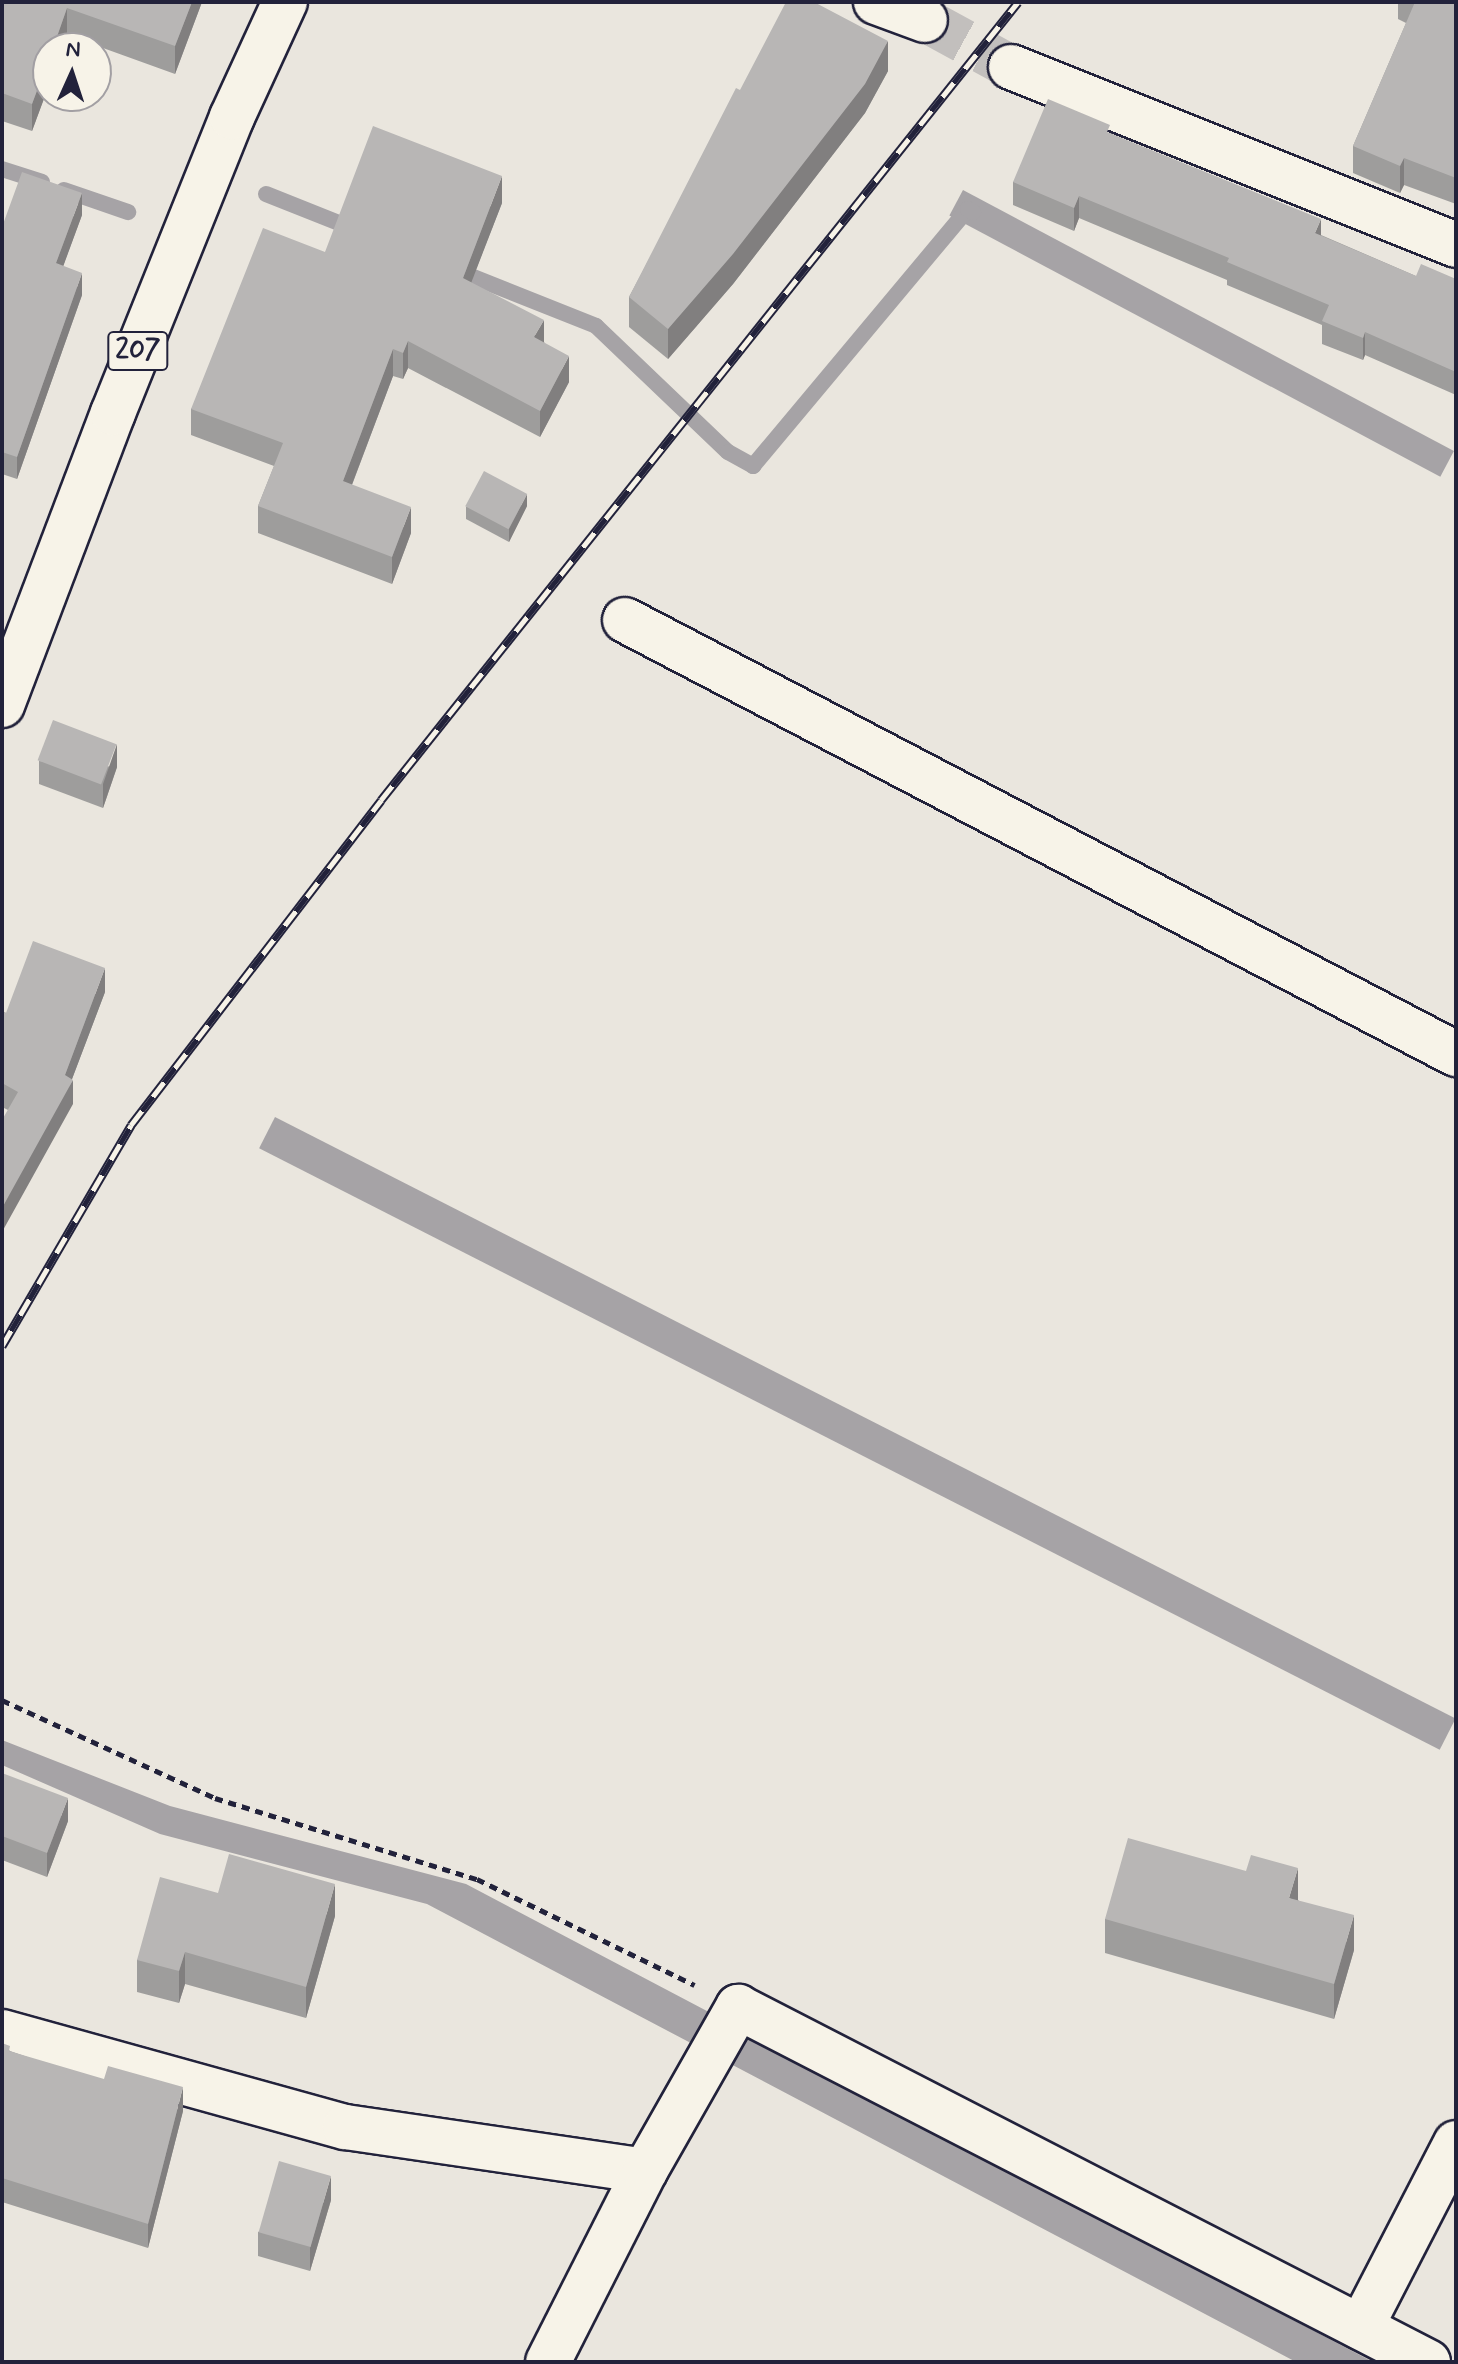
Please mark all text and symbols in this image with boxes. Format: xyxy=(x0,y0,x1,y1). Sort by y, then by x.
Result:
north arrow xyxy=(32,32,112,112)
text: N xyxy=(65,36,81,64)
road number: 207 xyxy=(106,327,170,375)

